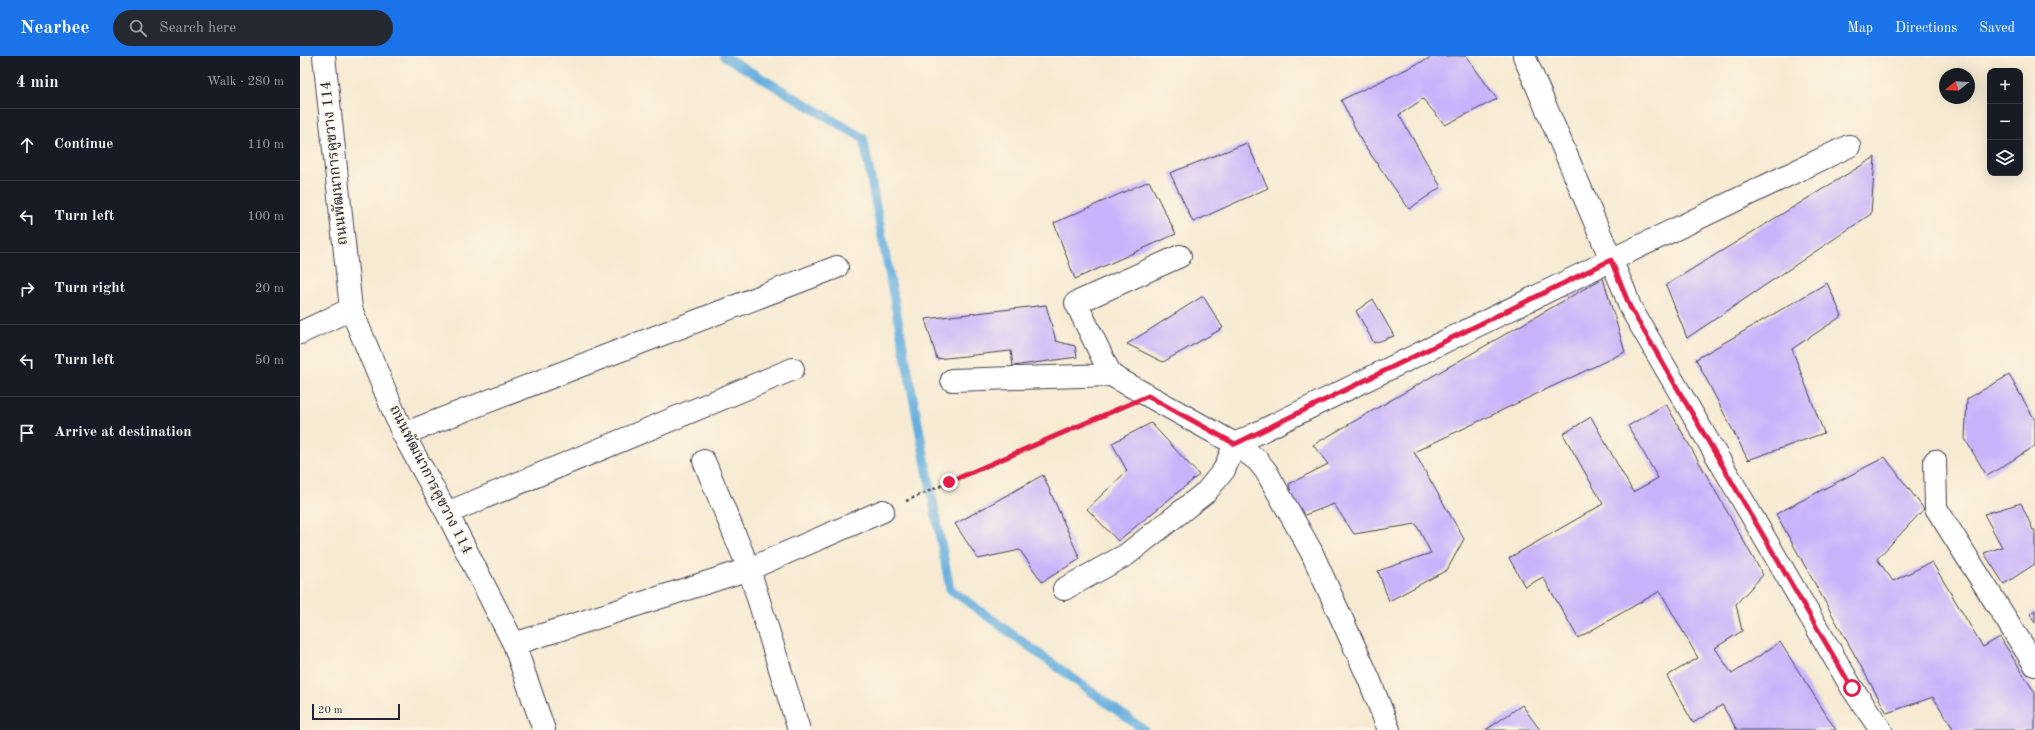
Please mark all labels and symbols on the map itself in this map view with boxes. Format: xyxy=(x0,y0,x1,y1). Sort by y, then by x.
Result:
north arrow xyxy=(1939,68,1975,104)
street label: ถนนพัฒนาการคูขวาง 114 xyxy=(317,80,352,246)
street label: ถนนพัฒนาการคูขวาง 114 xyxy=(385,402,476,557)
route end xyxy=(940,473,958,491)
route start xyxy=(1843,679,1861,697)
scale bar xyxy=(312,702,400,721)

